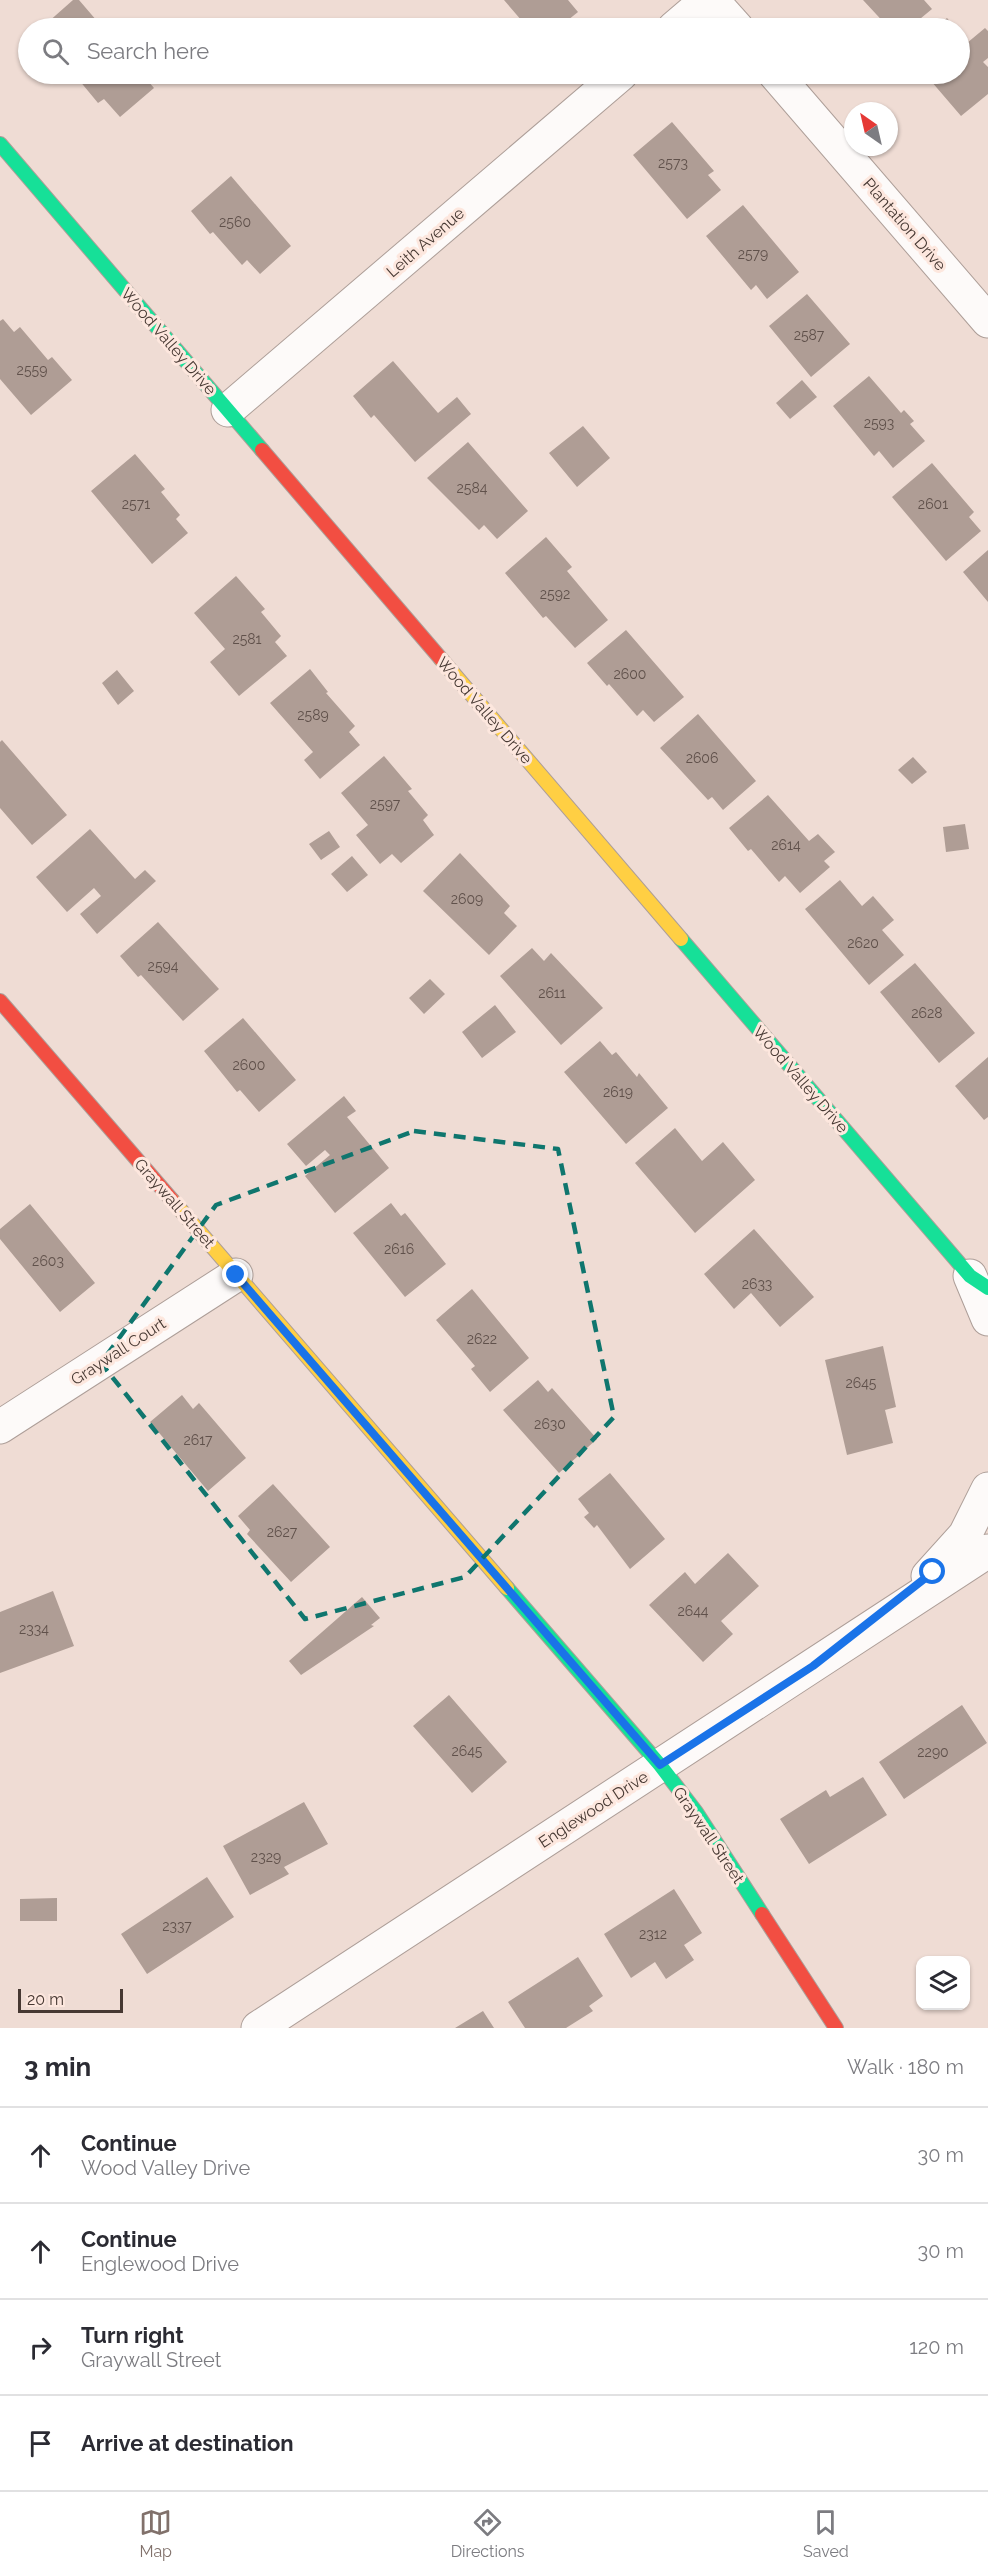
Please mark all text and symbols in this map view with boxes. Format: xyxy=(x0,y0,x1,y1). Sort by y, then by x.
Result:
search box xyxy=(18,18,970,84)
icon: search xyxy=(39,35,72,68)
text: Search here xyxy=(87,38,209,64)
north arrow xyxy=(844,102,898,156)
house number: 2573 xyxy=(658,155,688,171)
street label: Plantation Drive xyxy=(859,174,950,274)
street label: Leith Avenue xyxy=(383,204,468,281)
house number: 2560 xyxy=(219,214,251,230)
house number: 2579 xyxy=(738,246,768,262)
street label: Wood Valley Drive xyxy=(117,284,220,399)
house number: 2587 xyxy=(794,327,825,343)
house number: 2559 xyxy=(17,362,47,378)
house number: 2593 xyxy=(864,415,894,431)
house number: 2584 xyxy=(457,480,488,496)
house number: 2571 xyxy=(122,496,150,512)
house number: 2601 xyxy=(918,496,948,512)
house number: 2592 xyxy=(540,586,570,602)
house number: 2581 xyxy=(232,631,262,647)
street label: Wood Valley Drive xyxy=(433,653,536,768)
house number: 2600 xyxy=(614,666,646,682)
house number: 2589 xyxy=(297,707,329,723)
house number: 2606 xyxy=(686,750,718,766)
house number: 2597 xyxy=(370,796,401,812)
house number: 2614 xyxy=(771,837,801,853)
house number: 2609 xyxy=(451,891,483,907)
house number: 2620 xyxy=(847,935,879,951)
house number: 2594 xyxy=(148,958,179,974)
house number: 2611 xyxy=(538,985,566,1001)
house number: 2628 xyxy=(911,1005,943,1021)
street label: Wood Valley Drive xyxy=(749,1022,852,1137)
house number: 2600 xyxy=(233,1057,265,1073)
house number: 2619 xyxy=(603,1084,633,1100)
street label: Graywall Street xyxy=(131,1155,219,1252)
house number: 2616 xyxy=(384,1241,414,1257)
house number: 2603 xyxy=(32,1253,64,1269)
route end xyxy=(222,1261,248,1287)
house number: 2633 xyxy=(742,1276,772,1292)
street label: Graywall Court xyxy=(67,1313,170,1389)
house number: 2622 xyxy=(467,1331,497,1347)
house number: 2645 xyxy=(845,1375,877,1391)
house number: 2630 xyxy=(534,1416,566,1432)
house number: 2617 xyxy=(183,1432,213,1448)
house number: 2627 xyxy=(267,1524,298,1540)
route start xyxy=(919,1558,945,1584)
house number: 2644 xyxy=(677,1603,709,1619)
house number: 2334 xyxy=(19,1621,49,1637)
house number: 2645 xyxy=(451,1743,483,1759)
house number: 2290 xyxy=(917,1744,949,1760)
street label: Englewood Drive xyxy=(535,1767,651,1852)
street label: Graywall Street xyxy=(669,1783,748,1888)
house number: 2329 xyxy=(251,1849,281,1865)
house number: 2337 xyxy=(162,1918,192,1934)
house number: 2312 xyxy=(639,1926,667,1942)
map controls xyxy=(916,1956,970,2010)
button: layers xyxy=(916,1956,970,2010)
scale bar xyxy=(18,1986,123,2014)
text: 20 m xyxy=(27,1990,64,2009)
text: 3 min xyxy=(24,2052,91,2082)
text: Walk · 180 m xyxy=(847,2055,964,2079)
text: Continue xyxy=(81,2130,177,2156)
icon: ahead xyxy=(24,2139,57,2172)
text: 30 m xyxy=(918,2143,964,2167)
text: Wood Valley Drive xyxy=(81,2156,250,2180)
text: Continue xyxy=(81,2226,177,2252)
icon: ahead xyxy=(24,2235,57,2268)
text: 30 m xyxy=(918,2239,964,2263)
text: Englewood Drive xyxy=(81,2252,239,2276)
text: Turn right xyxy=(81,2322,184,2348)
icon: right xyxy=(24,2331,57,2364)
text: 120 m xyxy=(909,2335,964,2359)
text: Graywall Street xyxy=(81,2348,221,2372)
icon: arrive xyxy=(24,2427,57,2460)
text: Arrive at destination xyxy=(81,2430,294,2456)
tab: Map xyxy=(139,2506,172,2561)
tab: Directions xyxy=(451,2506,525,2561)
tab: Saved xyxy=(803,2506,849,2561)

